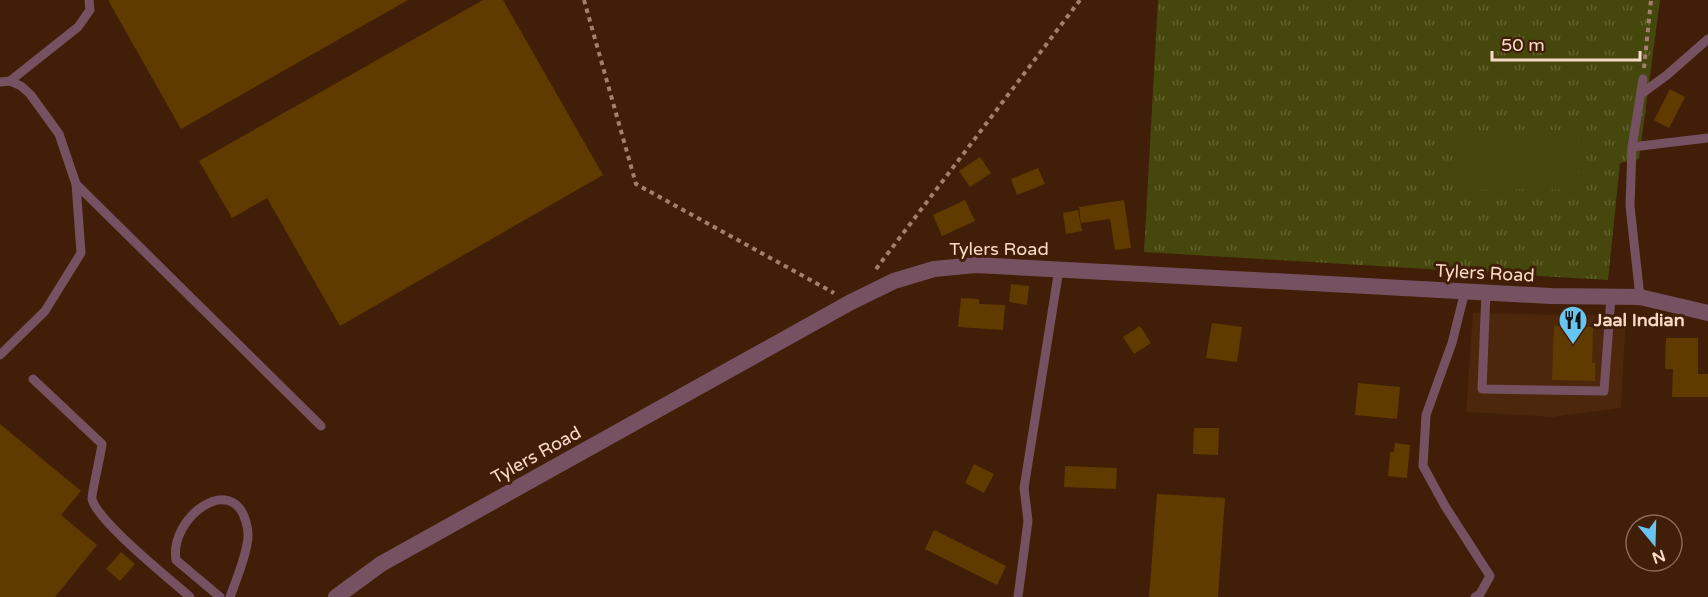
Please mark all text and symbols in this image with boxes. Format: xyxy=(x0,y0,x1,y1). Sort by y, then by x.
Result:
scale bar xyxy=(1492,24,1640,62)
text: 50 m xyxy=(1501,34,1545,56)
street label: Tylers Road xyxy=(949,238,1049,260)
street label: Tylers Road xyxy=(1435,259,1535,287)
restaurant icon: Jaal Indian xyxy=(1557,304,1589,346)
place label: Jaal Indian xyxy=(1593,309,1685,331)
street label: Tylers Road xyxy=(487,421,585,489)
north arrow xyxy=(1624,513,1684,573)
text: N xyxy=(1649,545,1668,568)

